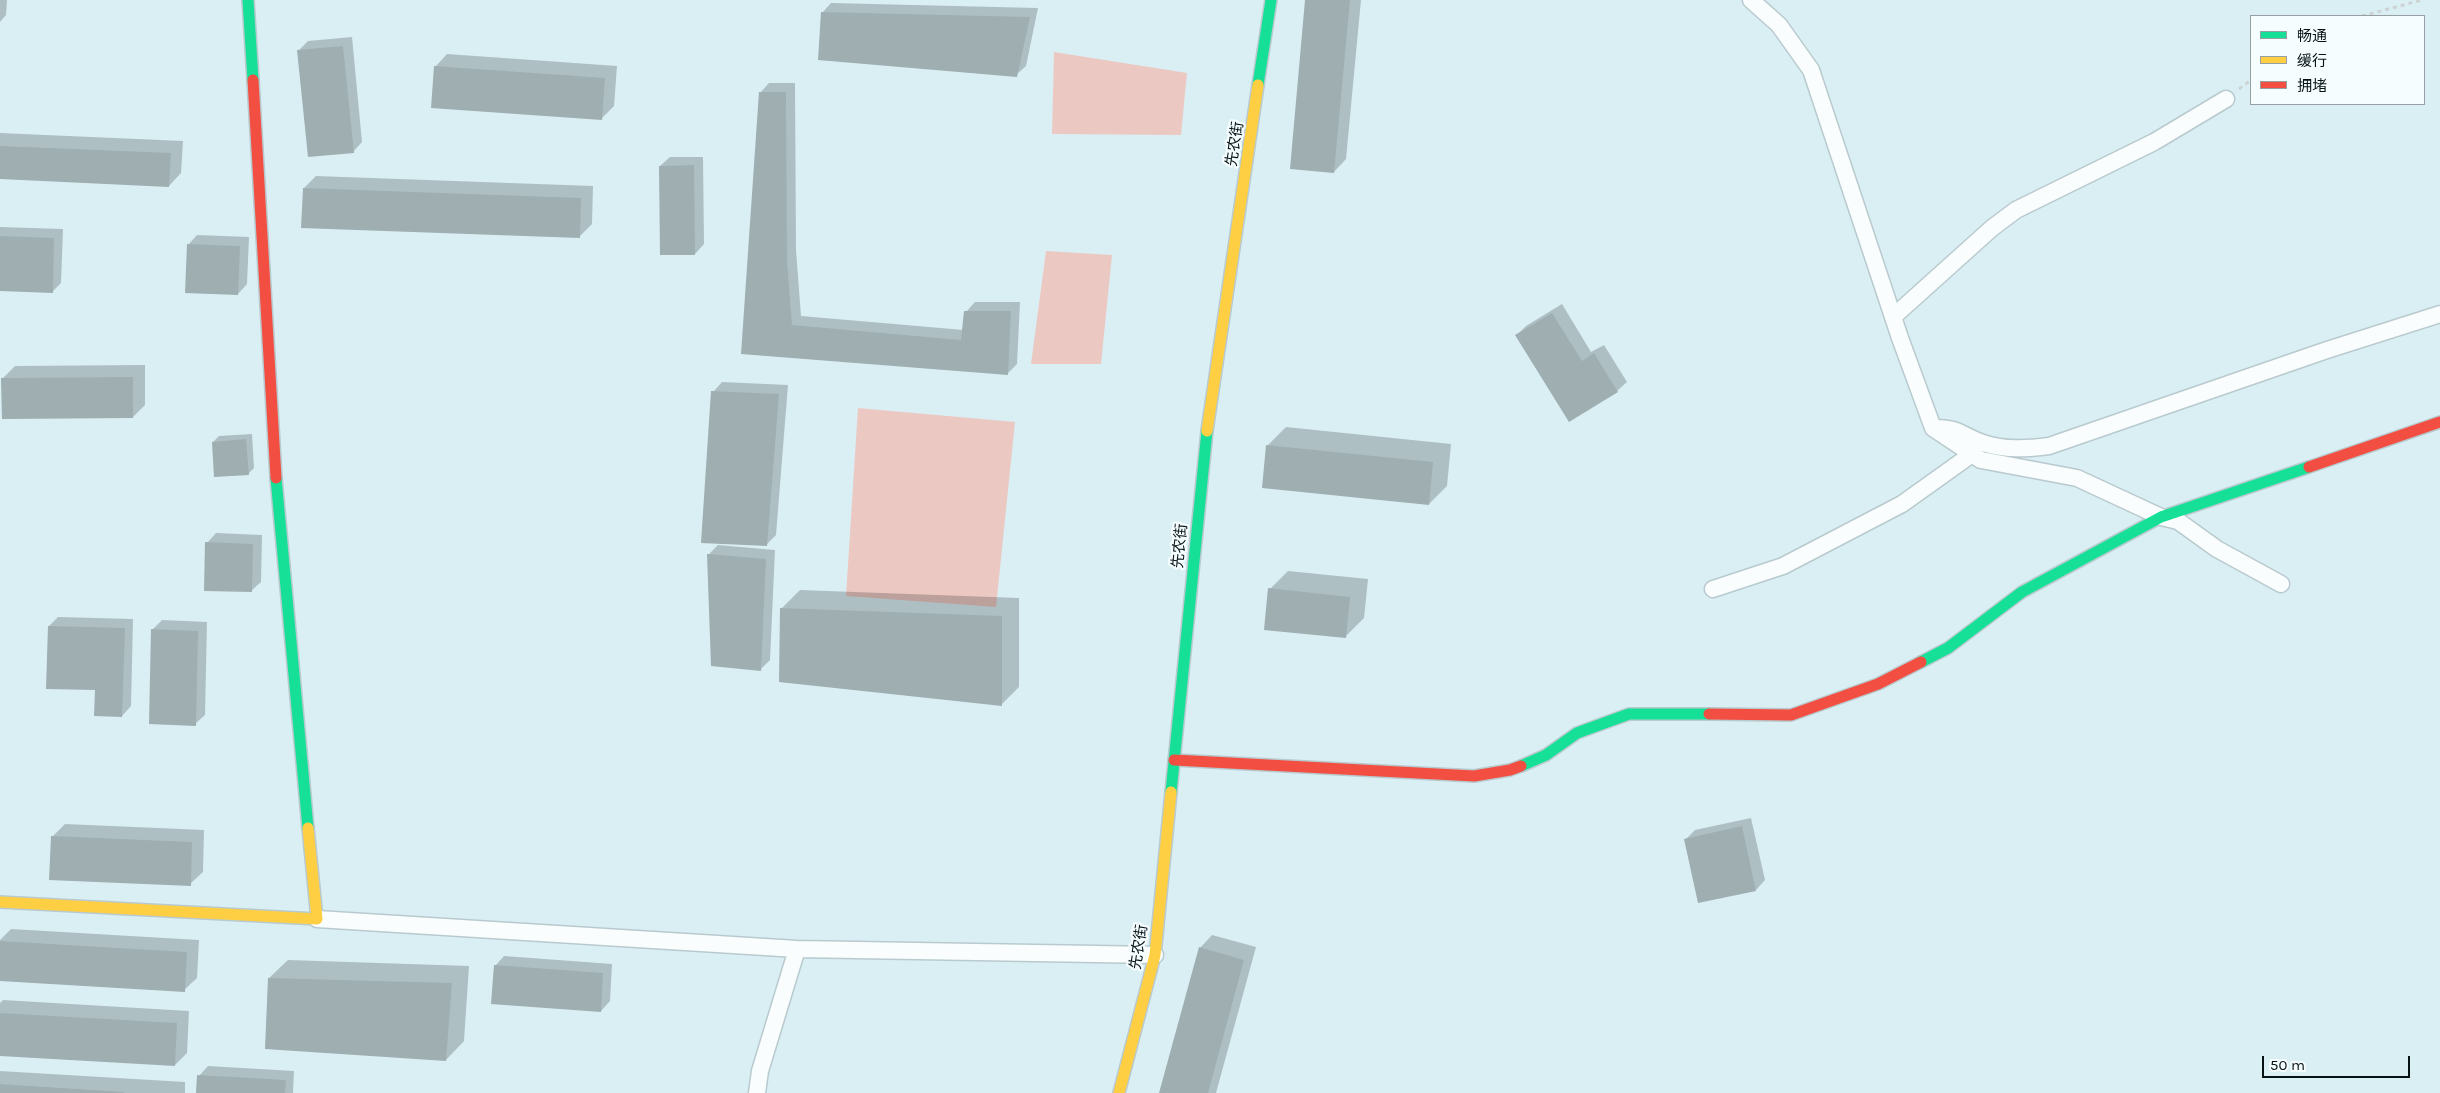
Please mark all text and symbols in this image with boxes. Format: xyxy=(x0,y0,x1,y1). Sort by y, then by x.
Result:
legend xyxy=(2250,15,2425,105)
text: 畅通 xyxy=(2297,27,2327,45)
text: 缓行 xyxy=(2297,52,2327,70)
text: 拥堵 xyxy=(2297,77,2327,95)
street label: 先农街 xyxy=(1223,120,1247,168)
street label: 先农街 xyxy=(1169,523,1191,569)
street label: 先农街 xyxy=(1127,923,1151,971)
scale bar xyxy=(2265,1046,2412,1078)
text: 50 m xyxy=(2270,1056,2305,1074)

